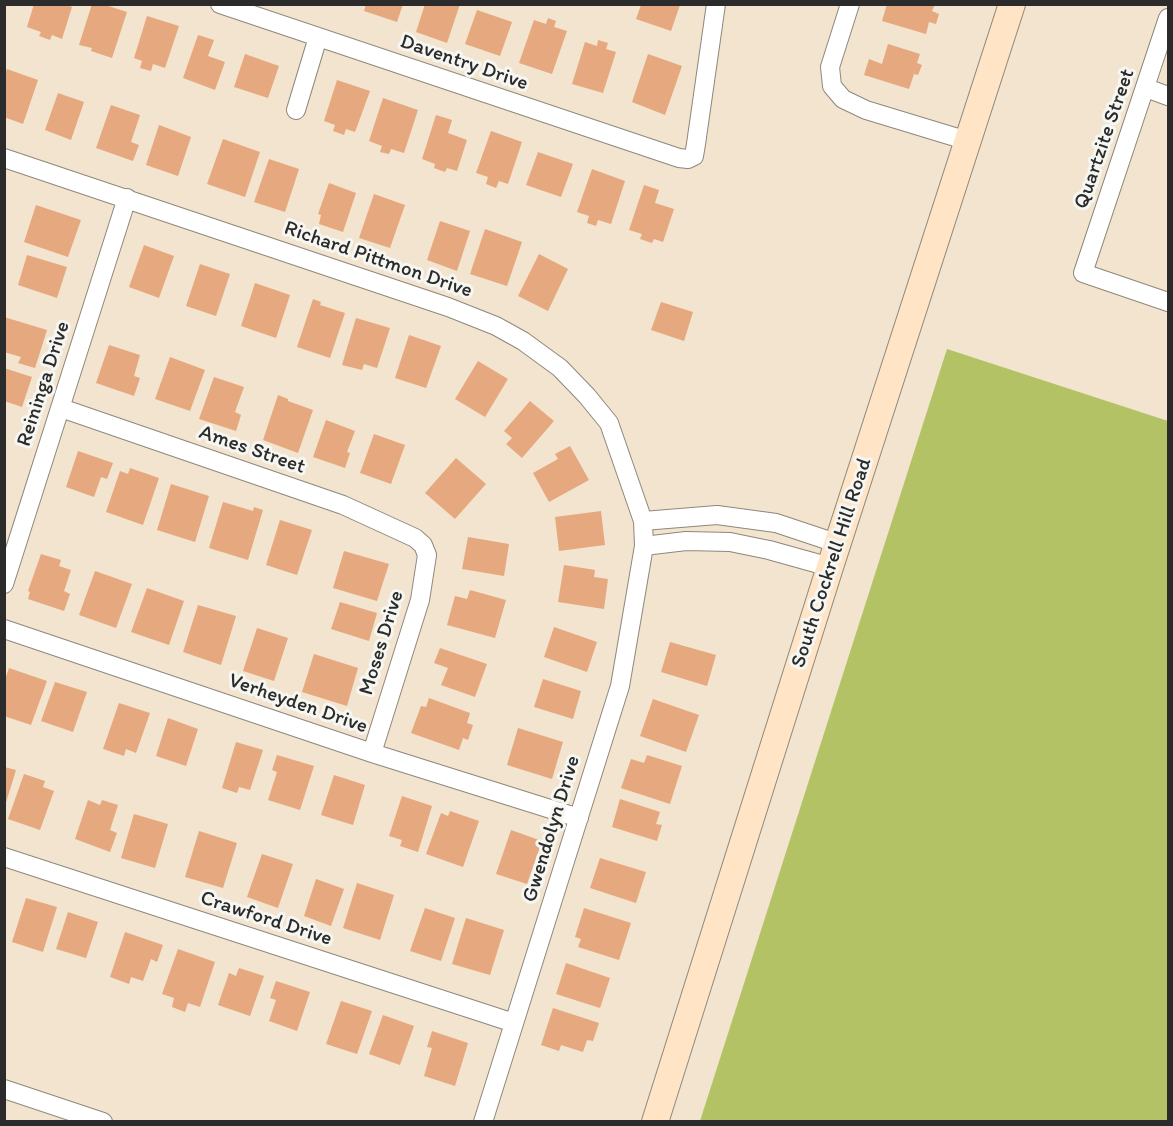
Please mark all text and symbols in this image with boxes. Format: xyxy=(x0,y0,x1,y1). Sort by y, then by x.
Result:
street label: Daventry Drive xyxy=(397,29,531,97)
street label: Quartzite Street xyxy=(1069,66,1141,212)
street label: Richard Pittmon Drive xyxy=(281,216,475,304)
street label: Reininga Drive xyxy=(12,318,76,450)
street label: Ames Street xyxy=(196,420,308,480)
street label: South Cockrell Hill Road xyxy=(786,455,878,671)
street label: Moses Drive xyxy=(354,588,410,698)
street label: Verheyden Drive xyxy=(225,668,371,740)
street label: Gwendolyn Drive xyxy=(518,753,586,905)
street label: Crawford Drive xyxy=(197,886,335,952)

